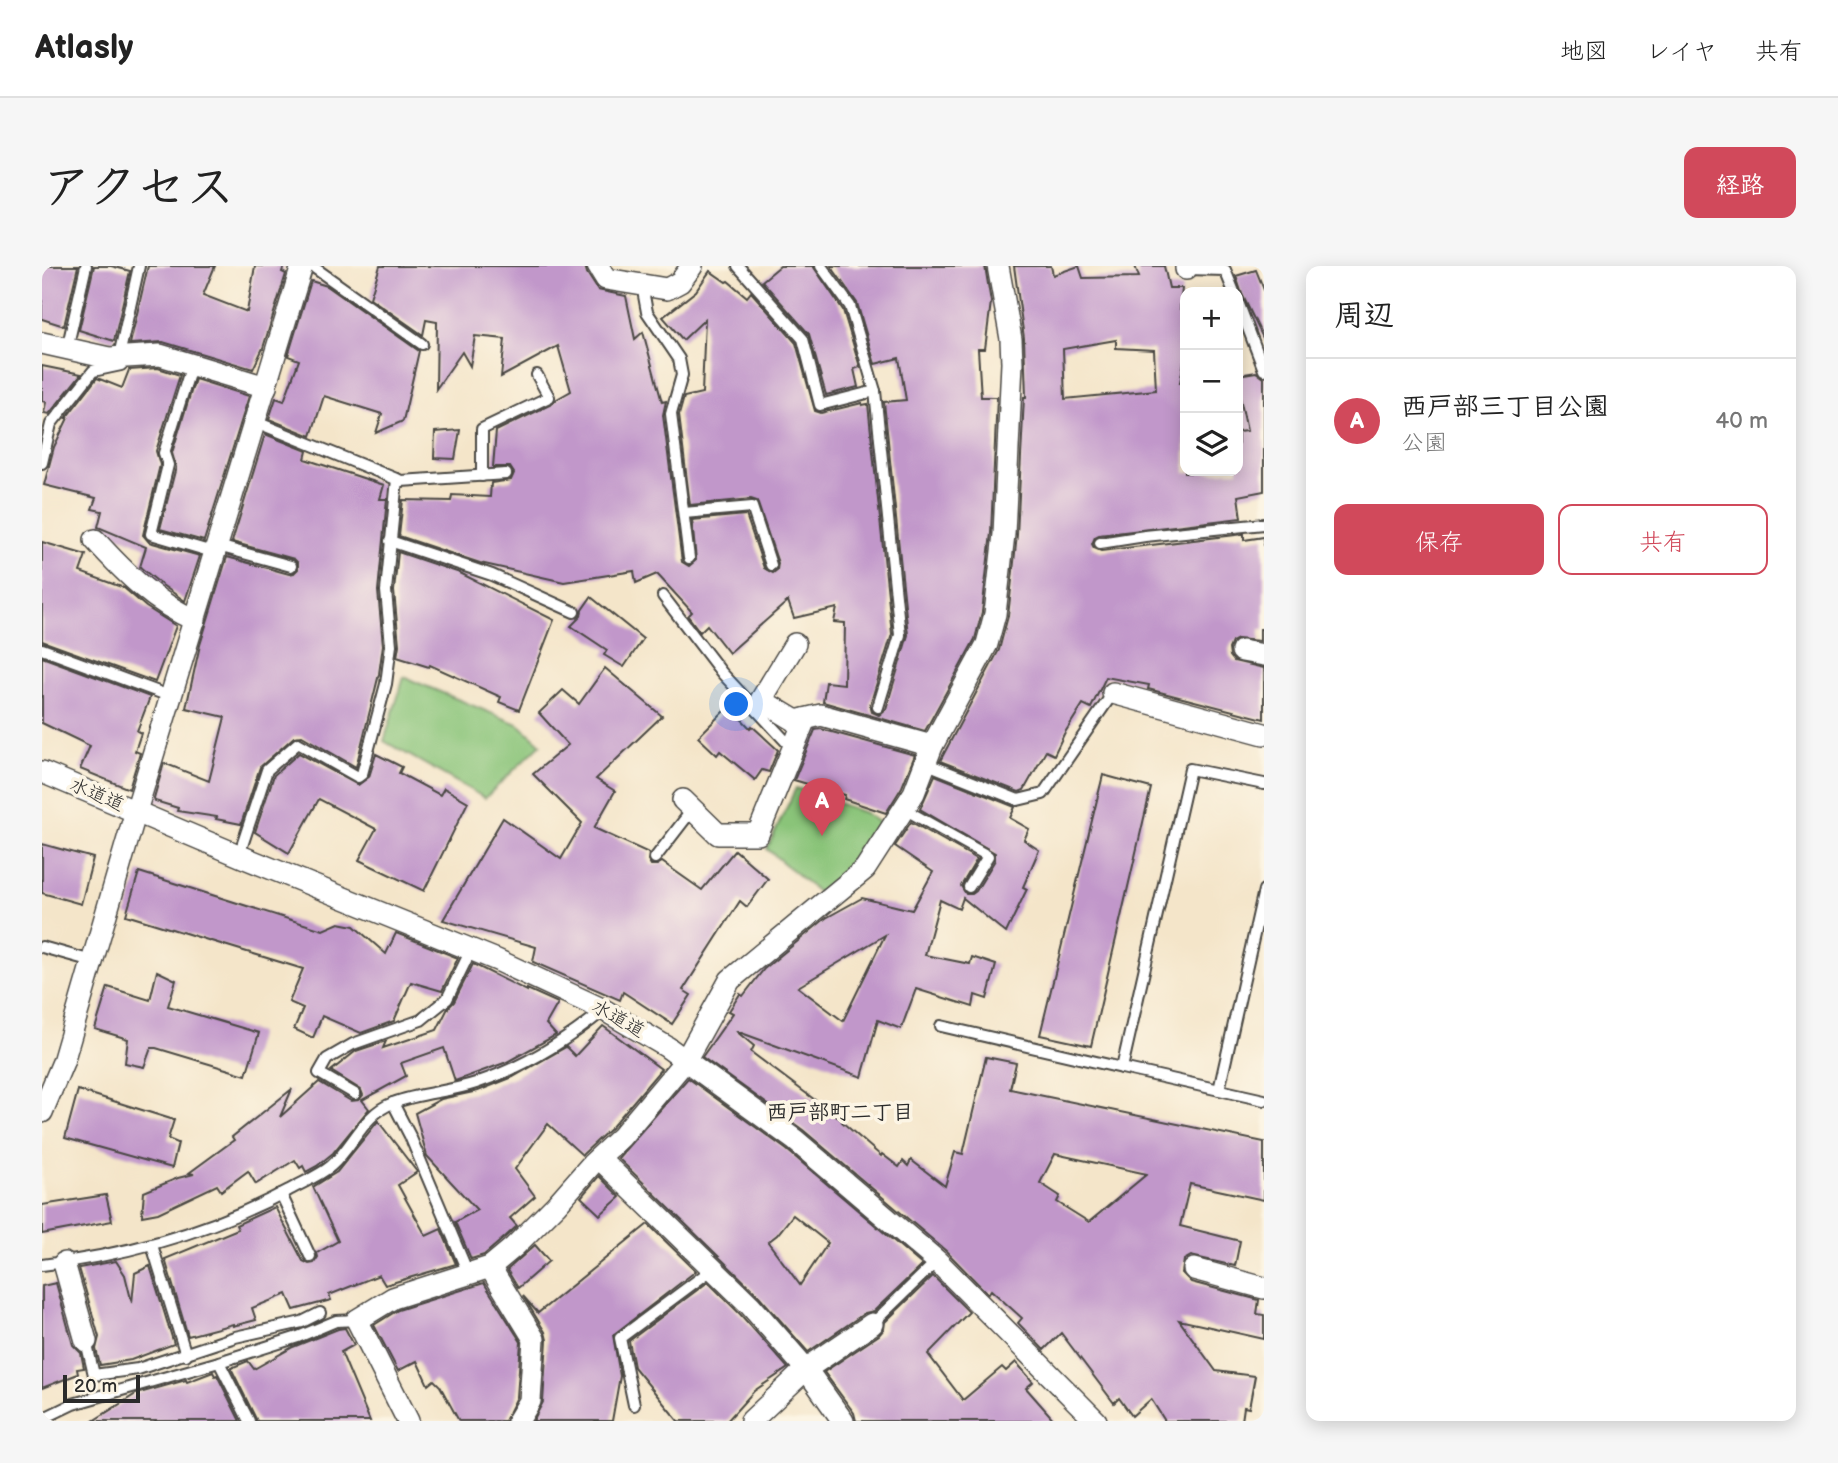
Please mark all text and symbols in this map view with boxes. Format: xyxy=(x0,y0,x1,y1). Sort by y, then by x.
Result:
text: Atlasly xyxy=(35,28,133,68)
text: 地図 xyxy=(1560,37,1608,66)
text: レイヤ xyxy=(1646,37,1717,66)
text: 共有 xyxy=(1755,37,1803,66)
button: 経路 xyxy=(1684,147,1796,218)
text: アクセス xyxy=(42,159,235,218)
map controls xyxy=(1180,287,1243,476)
button: + xyxy=(1180,287,1243,350)
text: 周辺 xyxy=(1334,298,1394,334)
button: − xyxy=(1180,350,1243,413)
text: 西戸部三丁目公園 xyxy=(1401,392,1609,423)
text: A xyxy=(1350,407,1364,435)
text: 40 m xyxy=(1715,407,1768,435)
button: layers xyxy=(1180,413,1243,476)
text: 公園 xyxy=(1401,429,1447,457)
button: 保存 xyxy=(1334,504,1544,575)
button: 共有 xyxy=(1558,504,1768,575)
your location xyxy=(719,687,753,721)
street label: 水道道 xyxy=(66,773,128,817)
pin: A xyxy=(799,778,845,836)
street label: 水道道 xyxy=(587,995,649,1043)
district label: 西戸部町二丁目 xyxy=(767,1100,914,1125)
scale bar xyxy=(63,1372,140,1404)
text: 20 m xyxy=(74,1375,117,1398)

